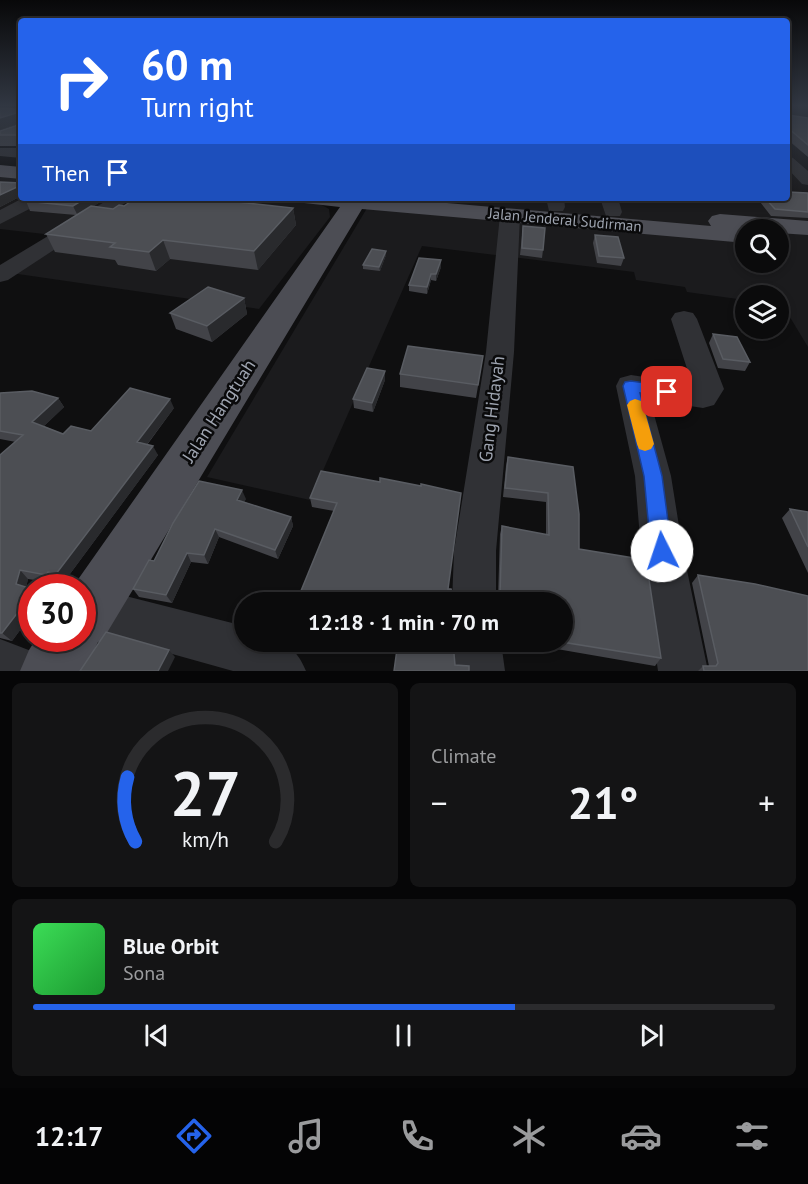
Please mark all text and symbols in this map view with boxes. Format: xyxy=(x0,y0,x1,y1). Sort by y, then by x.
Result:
text: 60 m xyxy=(141,37,233,92)
icon: right xyxy=(42,42,120,120)
text: Turn right xyxy=(141,90,254,124)
icon: arrive xyxy=(101,156,134,189)
text: Then xyxy=(42,159,89,187)
street label: Jalan Jenderal Sudirman xyxy=(487,203,642,236)
map controls xyxy=(735,219,789,339)
button: search xyxy=(735,219,789,273)
button: layers xyxy=(735,285,789,339)
street label: Gang Hidayah xyxy=(474,354,509,463)
street label: Jalan Hangtuah xyxy=(176,355,260,467)
pin xyxy=(641,366,692,417)
icon: arrive xyxy=(650,375,683,408)
position arrow xyxy=(630,519,694,583)
speed limit sign: 30 xyxy=(18,574,96,652)
text: 12:18 · 1 min · 70 m xyxy=(308,608,499,636)
text: Climate xyxy=(431,743,497,769)
text: 27 xyxy=(170,752,240,833)
text: 21° xyxy=(568,773,638,831)
text: − xyxy=(431,781,448,824)
text: + xyxy=(758,781,775,824)
text: km/h xyxy=(181,825,228,853)
text: Blue Orbit xyxy=(123,932,219,960)
text: Sona xyxy=(123,960,165,986)
icon: previous xyxy=(140,1019,173,1052)
icon: pause xyxy=(387,1019,420,1052)
icon: next xyxy=(635,1019,668,1052)
icon: directions xyxy=(173,1115,215,1157)
icon: music xyxy=(285,1115,327,1157)
icon: phone xyxy=(396,1115,438,1157)
icon: climate xyxy=(508,1115,550,1157)
icon: car xyxy=(620,1115,662,1157)
icon: filters xyxy=(731,1115,773,1157)
text: 12:17 xyxy=(35,1119,103,1153)

